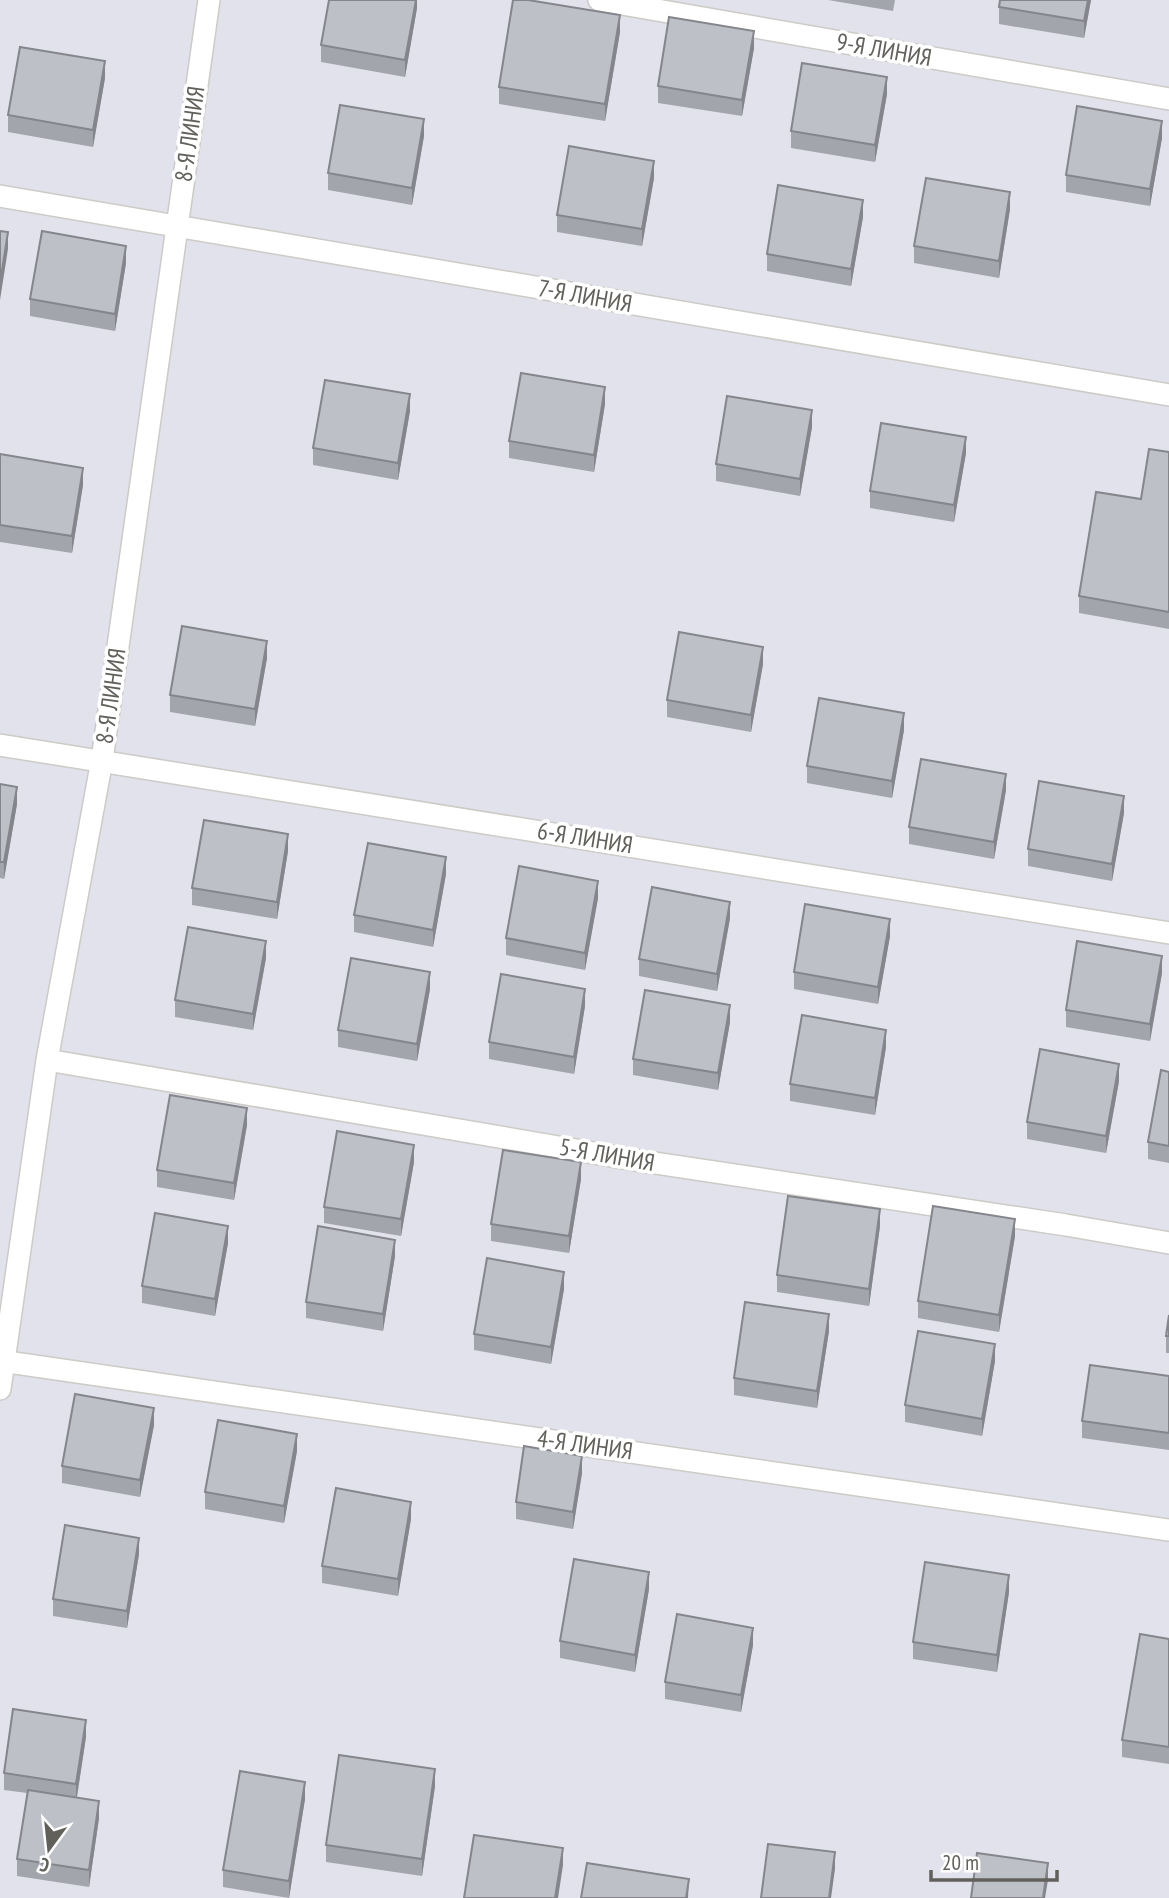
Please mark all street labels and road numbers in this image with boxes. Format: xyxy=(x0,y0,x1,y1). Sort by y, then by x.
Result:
street label: 9-Я ЛИНИЯ xyxy=(834,26,934,73)
street label: 8-Я ЛИНИЯ xyxy=(167,84,212,184)
street label: 7-Я ЛИНИЯ xyxy=(536,272,634,319)
street label: 8-Я ЛИНИЯ xyxy=(88,646,133,746)
street label: 6-Я ЛИНИЯ xyxy=(535,815,635,860)
street label: 5-Я ЛИНИЯ xyxy=(557,1131,657,1178)
street label: 4-Я ЛИНИЯ xyxy=(535,1422,635,1467)

